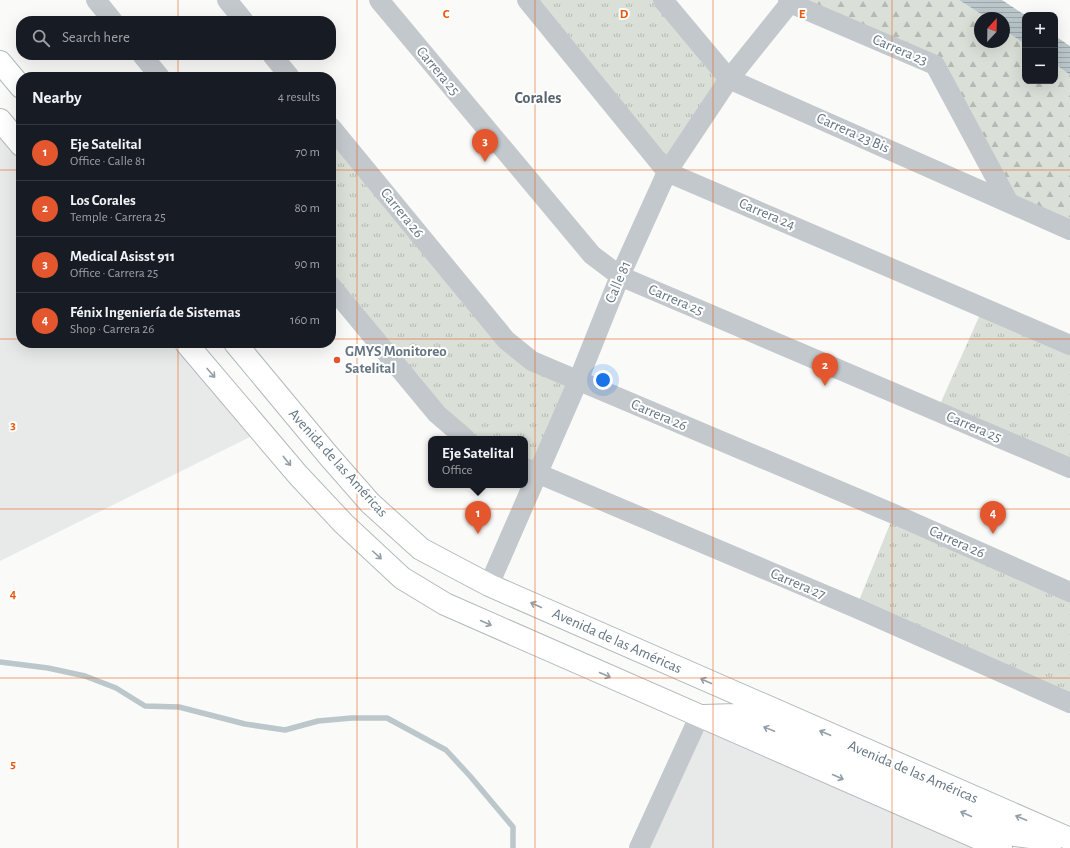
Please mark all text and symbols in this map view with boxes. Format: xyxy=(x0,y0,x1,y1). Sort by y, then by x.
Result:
text: C xyxy=(443,8,450,21)
text: D xyxy=(620,8,629,21)
text: E xyxy=(799,8,806,21)
north arrow xyxy=(974,12,1010,48)
map controls xyxy=(1022,12,1058,84)
button: + xyxy=(1022,12,1058,48)
search box xyxy=(16,16,336,60)
icon: search xyxy=(30,27,52,49)
text: Search here xyxy=(62,30,130,45)
street label: Carrera 23 xyxy=(870,32,930,68)
street label: Carrera 25 xyxy=(413,44,463,98)
button: − xyxy=(1022,48,1058,84)
text: Nearby xyxy=(32,89,82,106)
district label: Corales xyxy=(515,90,561,106)
text: 4 results xyxy=(278,91,320,104)
street label: Carrera 23 Bis xyxy=(814,110,892,156)
pin: 3 xyxy=(472,129,498,162)
text: Eje Satelital xyxy=(70,137,142,152)
text: 1 xyxy=(43,146,47,159)
text: 70 m xyxy=(295,146,320,159)
text: Office · Calle 81 xyxy=(70,155,146,168)
street label: Carrera 26 xyxy=(378,185,426,241)
text: Los Corales xyxy=(70,193,136,208)
street label: Carrera 24 xyxy=(737,196,797,232)
text: 2 xyxy=(42,202,48,215)
text: 80 m xyxy=(294,202,320,215)
text: Temple · Carrera 25 xyxy=(70,211,166,224)
text: Medical Asisst 911 xyxy=(70,249,175,264)
text: 3 xyxy=(42,258,48,271)
text: 90 m xyxy=(294,258,320,271)
street label: Calle 81 xyxy=(603,259,633,305)
text: Office · Carrera 25 xyxy=(70,267,158,280)
street label: Carrera 25 xyxy=(646,282,706,318)
text: Fénix Ingeniería de Sistemas xyxy=(70,305,240,320)
text: 4 xyxy=(42,314,48,327)
text: 160 m xyxy=(290,314,320,327)
text: Shop · Carrera 26 xyxy=(70,323,154,336)
place label: GMYS Monitoreo Satelital xyxy=(345,344,447,376)
pin: 2 xyxy=(812,353,838,386)
marker: GMYS Monitoreo Satelital xyxy=(332,355,342,365)
one-way arrow xyxy=(206,368,215,378)
your location xyxy=(593,370,613,390)
street label: Carrera 26 xyxy=(629,397,689,433)
street label: Avenida de las Américas xyxy=(286,406,390,520)
street label: Carrera 25 xyxy=(944,409,1004,445)
text: 3 xyxy=(10,419,16,432)
popup xyxy=(428,436,528,488)
text: Eje Satelital xyxy=(442,446,514,461)
one-way arrow xyxy=(282,456,291,467)
text: Office xyxy=(442,464,473,477)
pin: 1 xyxy=(465,501,491,534)
pin: 4 xyxy=(980,501,1006,534)
street label: Carrera 26 xyxy=(927,523,987,561)
one-way arrow xyxy=(372,550,382,559)
street label: Carrera 27 xyxy=(768,566,828,602)
text: 4 xyxy=(10,588,17,601)
one-way arrow xyxy=(530,601,542,609)
street label: Avenida de las Américas xyxy=(550,606,684,676)
one-way arrow xyxy=(480,620,492,627)
one-way arrow xyxy=(599,672,611,680)
one-way arrow xyxy=(700,677,712,684)
one-way arrow xyxy=(764,725,776,732)
one-way arrow xyxy=(819,729,831,736)
street label: Avenida de las Américas xyxy=(846,738,980,806)
text: 5 xyxy=(10,758,16,771)
one-way arrow xyxy=(831,774,843,781)
one-way arrow xyxy=(960,810,972,817)
one-way arrow xyxy=(1016,814,1028,822)

